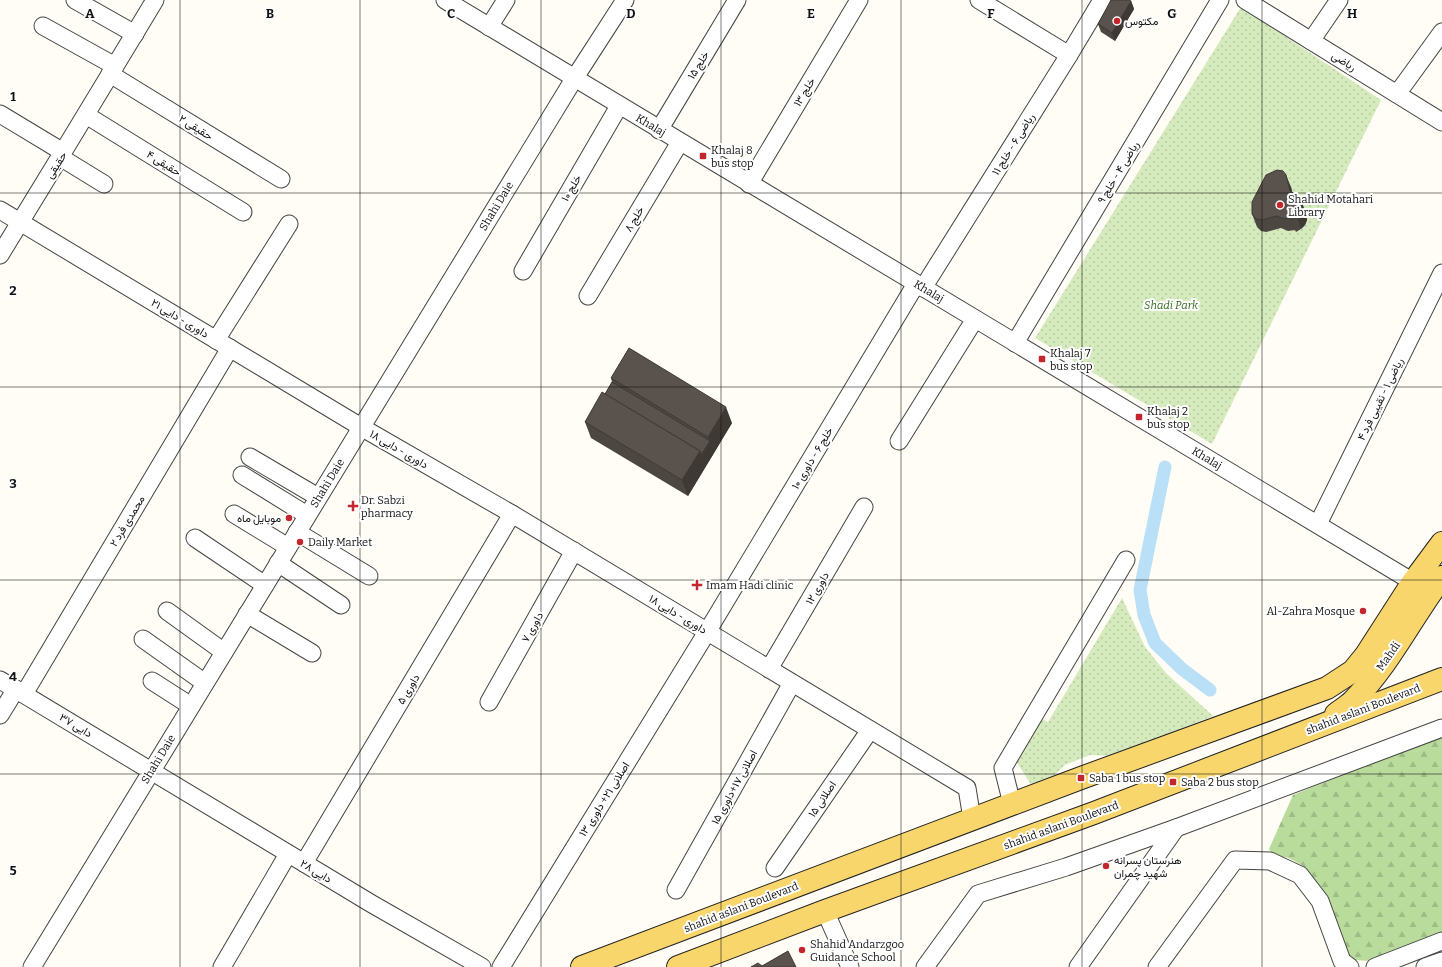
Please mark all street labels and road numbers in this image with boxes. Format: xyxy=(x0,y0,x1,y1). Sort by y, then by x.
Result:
street label: خلج ۱۵ xyxy=(685,49,713,82)
street label: ریاضی xyxy=(1329,49,1359,74)
street label: خلج ۱۳ xyxy=(791,76,819,109)
street label: Khalaj xyxy=(633,111,668,139)
street label: ریاضی ۶ - خلج ۱۱ xyxy=(989,111,1039,178)
street label: حقیقی ۲ xyxy=(176,112,215,143)
street label: ریاضی ۴ - خلج ۹ xyxy=(1095,139,1143,206)
street label: حقیقی ۴ xyxy=(144,148,183,179)
street label: حقیقی xyxy=(43,149,70,181)
street label: خلج ۱۰ xyxy=(559,173,585,204)
street label: Shahi Daie xyxy=(477,179,516,233)
street label: خلج ۸ xyxy=(622,204,648,235)
street label: Khalaj xyxy=(911,277,946,305)
street label: داوری - دایی ۲۱ xyxy=(149,296,211,341)
street label: ریاضی ۱ - نقیبی فرد ۴ xyxy=(1355,356,1406,443)
street label: خلج ۶ - داوری ۱۰ xyxy=(789,425,837,492)
street label: داوری - دایی ۱۸ xyxy=(367,427,430,471)
street label: Khalaj xyxy=(1189,444,1224,472)
street label: Shahi Daie xyxy=(308,456,347,510)
street label: محمدی فرد ۲ xyxy=(107,493,148,549)
street label: داوری ۱۲ xyxy=(803,570,832,607)
street label: داوری - دایی ۱۸ xyxy=(646,592,709,637)
street label: داوری ۷ xyxy=(519,610,546,645)
street label: Mahdi xyxy=(1374,639,1403,673)
street label: داوری ۵ xyxy=(394,672,422,707)
street label: shahid aslani Boulevard xyxy=(1304,681,1423,737)
street label: دایی ۳۷ xyxy=(57,711,94,740)
street label: Shahi Daie xyxy=(139,732,178,786)
street label: اصلانی ۱۷+داوری ۱۵ xyxy=(709,748,760,827)
street label: اصلانی ۲۱+ داوری ۱۳ xyxy=(576,760,632,839)
street label: اصلانی ۱۵ xyxy=(806,779,839,820)
street label: shahid aslani Boulevard xyxy=(1002,798,1121,852)
street label: دایی ۲۸ xyxy=(298,857,334,886)
street label: shahid aslani Boulevard xyxy=(682,879,801,935)

